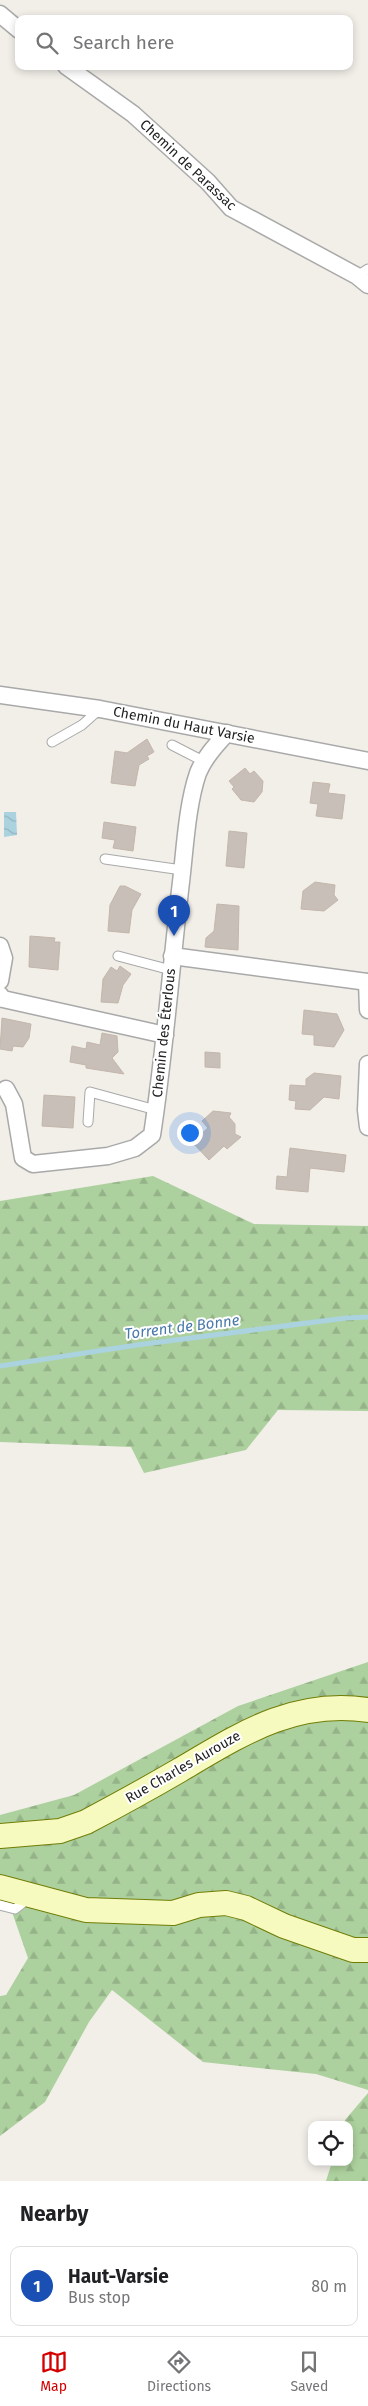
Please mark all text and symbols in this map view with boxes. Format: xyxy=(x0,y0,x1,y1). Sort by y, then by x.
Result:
search box xyxy=(15,15,353,70)
icon: search xyxy=(33,29,61,57)
text: Search here xyxy=(73,31,174,54)
street label: Chemin de Parassac xyxy=(136,116,240,214)
street label: Chemin du Haut Varsie xyxy=(112,703,256,747)
pin: 1 xyxy=(158,895,190,936)
street label: Chemin des Éterlous xyxy=(148,967,179,1098)
your location xyxy=(177,1120,203,1146)
water label: Torrent de Bonne xyxy=(124,1311,241,1343)
street label: Rue Charles Aurouze xyxy=(122,1727,244,1807)
map controls xyxy=(308,2121,353,2166)
button: locate xyxy=(308,2121,353,2166)
text: Nearby xyxy=(20,2201,88,2227)
text: Haut-Varsie xyxy=(68,2265,169,2288)
text: 1 xyxy=(33,2277,41,2296)
text: 80 m xyxy=(311,2277,347,2296)
text: Bus stop xyxy=(68,2288,131,2307)
tab: Map xyxy=(40,2348,68,2395)
tab: Directions xyxy=(147,2348,211,2395)
tab: Saved xyxy=(290,2348,328,2395)

